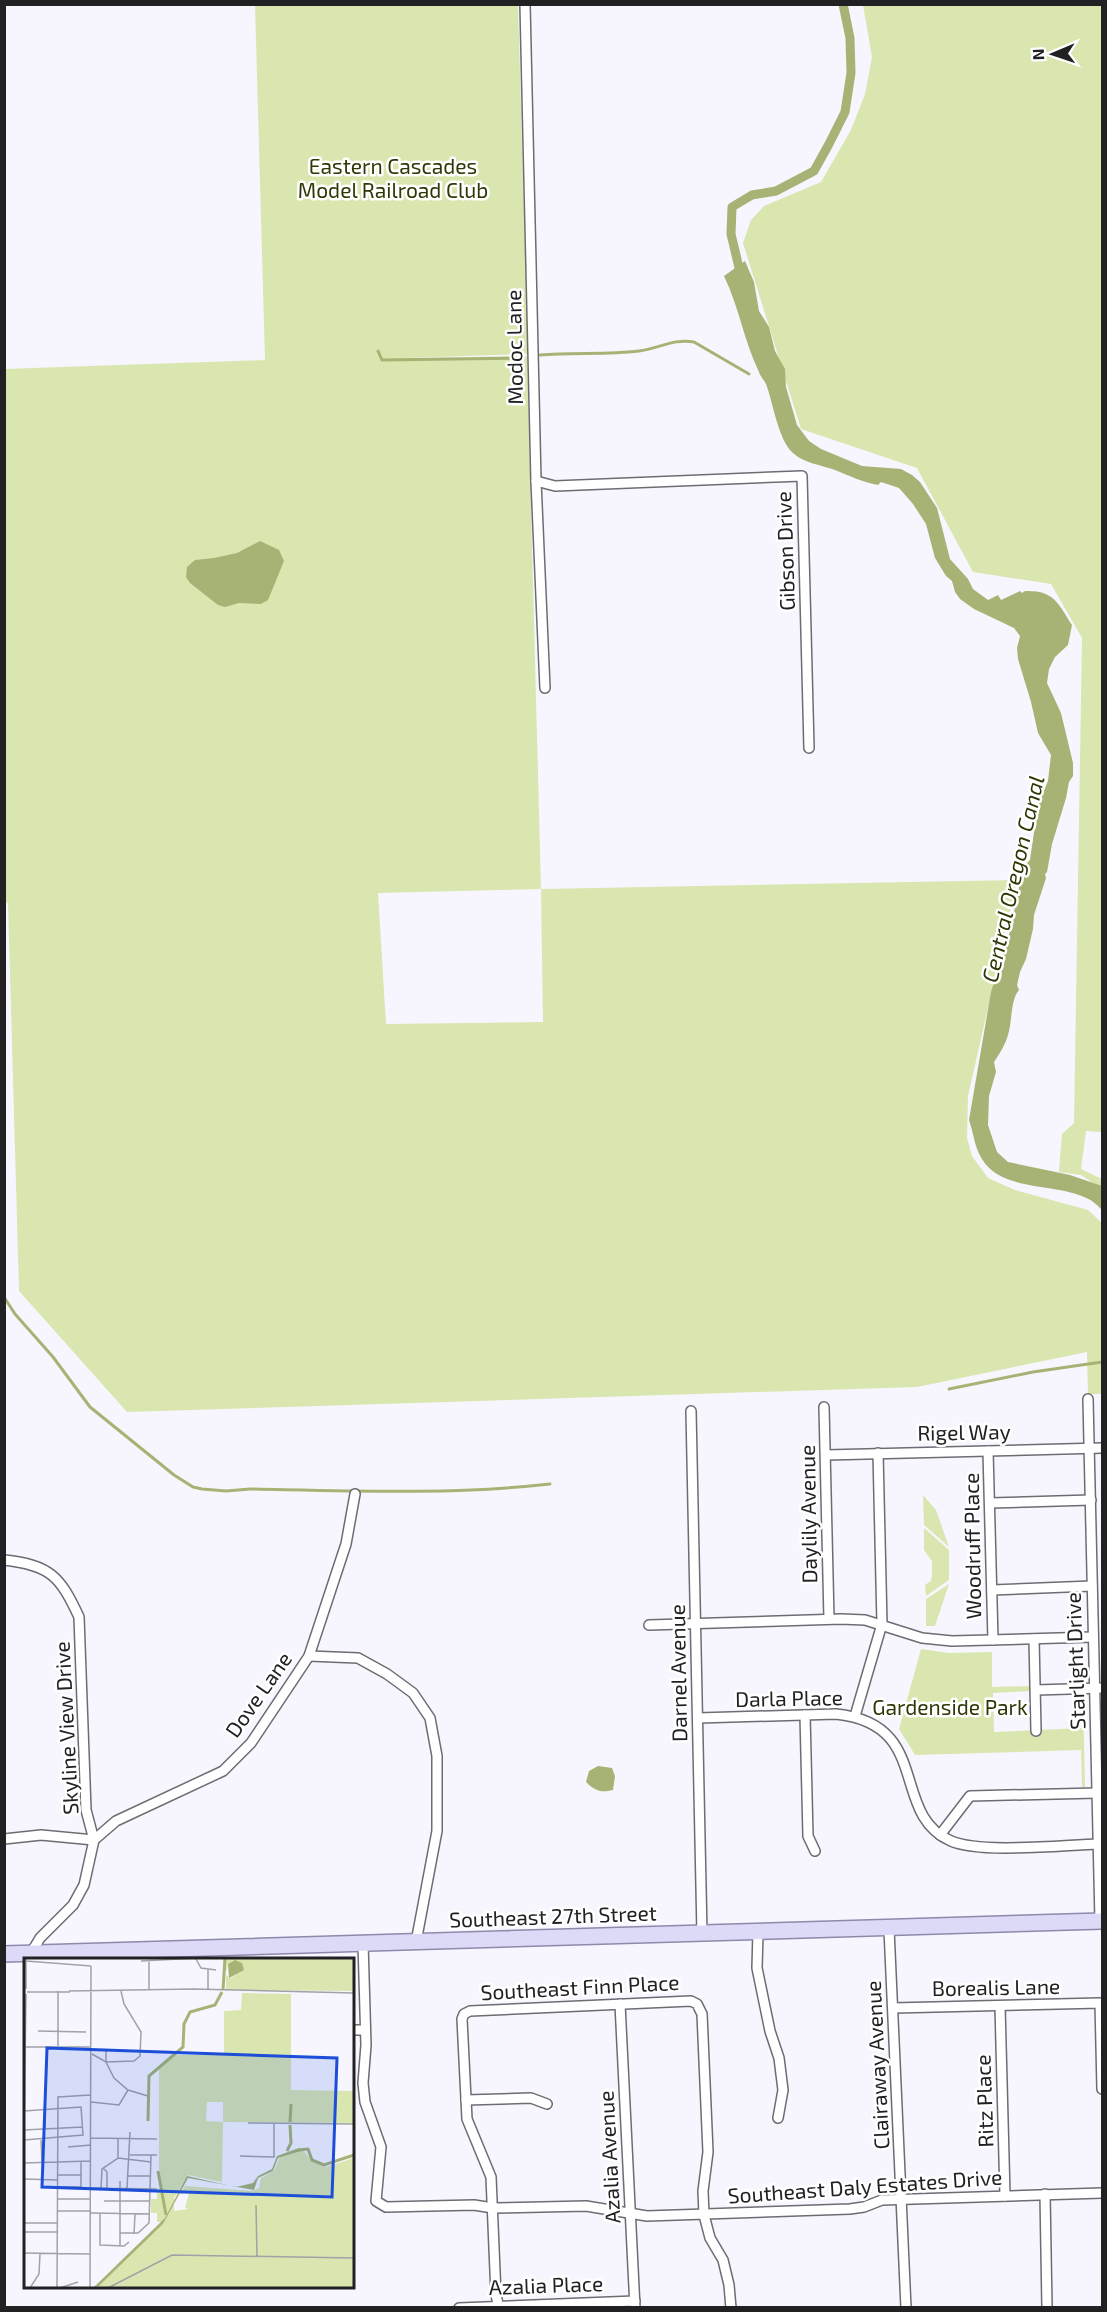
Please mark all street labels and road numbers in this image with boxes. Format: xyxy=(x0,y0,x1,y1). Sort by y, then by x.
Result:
street label: Modoc Lane xyxy=(500,289,527,405)
street label: Gibson Drive xyxy=(770,491,799,611)
street label: Rigel Way xyxy=(917,1418,1011,1445)
street label: Daylily Avenue xyxy=(794,1444,821,1584)
street label: Woodruff Place xyxy=(958,1472,985,1620)
street label: Starlight Drive xyxy=(1060,1592,1089,1730)
street label: Darnel Avenue xyxy=(664,1604,691,1742)
street label: Skyline View Drive xyxy=(48,1641,83,1815)
street label: Dove Lane xyxy=(219,1647,296,1742)
street label: Darla Place xyxy=(735,1684,843,1711)
street label: Southeast 27th Street xyxy=(449,1899,657,1932)
street label: Southeast Finn Place xyxy=(480,1969,680,2004)
street label: Borealis Lane xyxy=(932,1973,1060,2000)
street label: Clairaway Avenue xyxy=(860,1980,893,2150)
street label: Ritz Place xyxy=(969,2054,998,2148)
street label: Azalia Avenue xyxy=(593,2090,624,2224)
street label: Southeast Daly Estates Drive xyxy=(727,2163,1003,2208)
street label: Azalia Place xyxy=(488,2270,604,2299)

